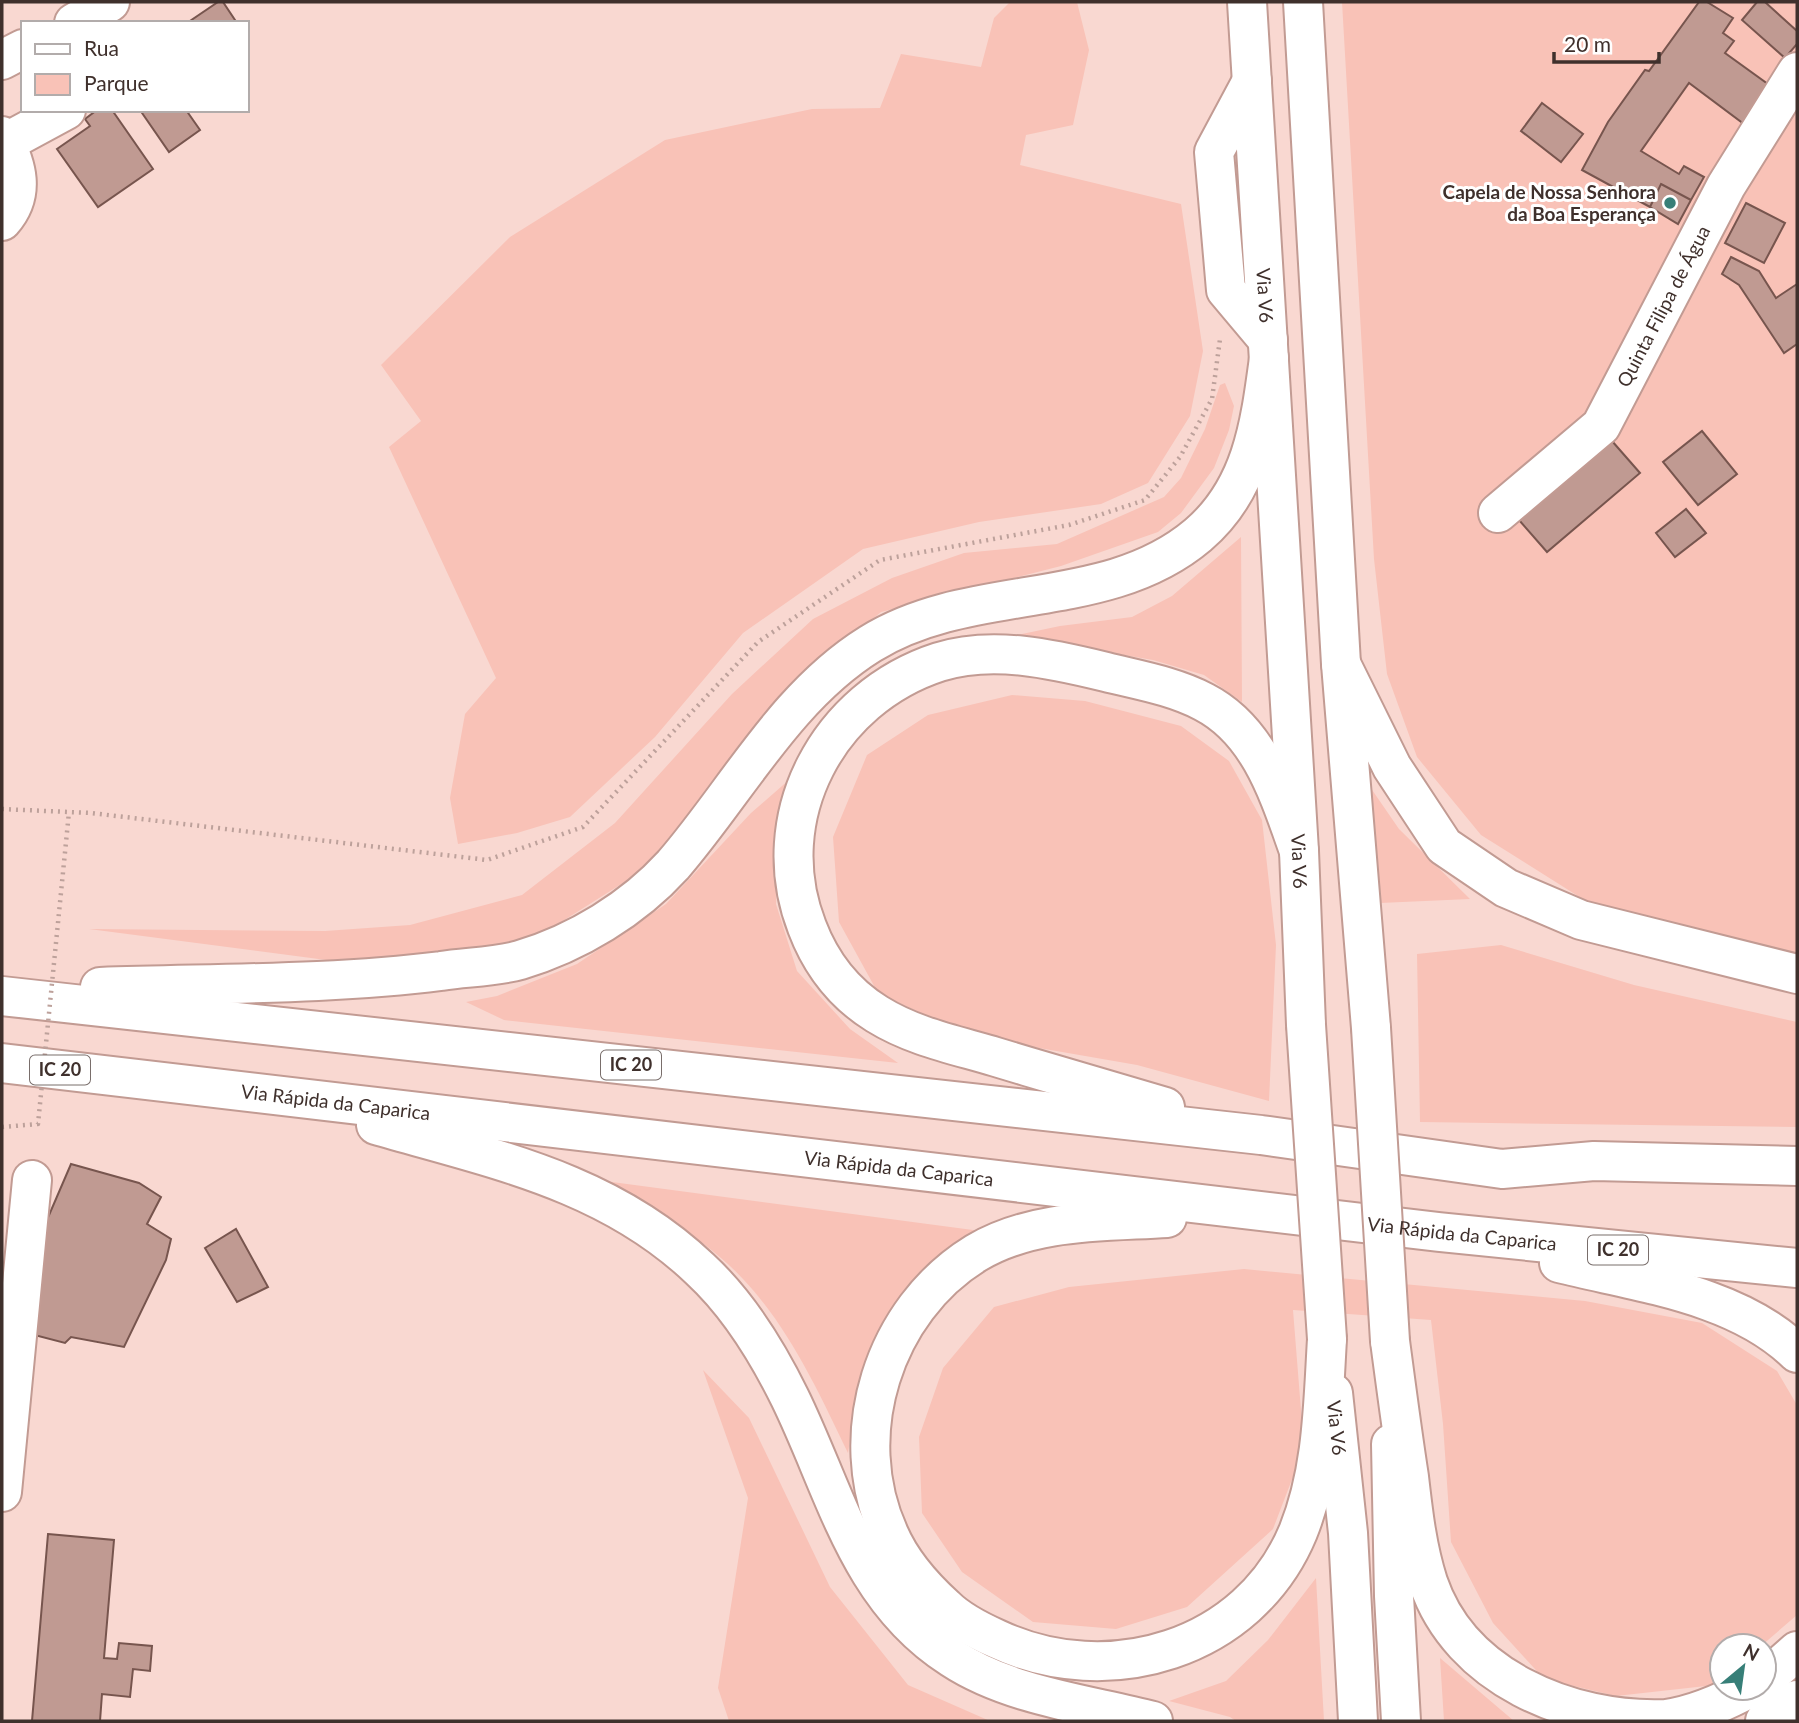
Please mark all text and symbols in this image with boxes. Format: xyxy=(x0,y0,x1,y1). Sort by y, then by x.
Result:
legend xyxy=(21,21,248,112)
scale bar xyxy=(1554,21,1659,65)
text: 20 m xyxy=(1564,31,1611,56)
text: Rua xyxy=(84,35,119,60)
text: Parque xyxy=(84,70,149,95)
place label: Capela de Nossa Senhora da Boa Esperança xyxy=(1443,180,1656,225)
marker: Capela de Nossa Senhora da Boa Esperança xyxy=(1662,195,1678,211)
street label: Quinta Filipa de Água xyxy=(1611,221,1715,391)
street label: Via V6 xyxy=(1252,267,1279,324)
street label: Via V6 xyxy=(1287,833,1313,889)
road number: IC 20 xyxy=(601,1050,661,1080)
road number: IC 20 xyxy=(30,1056,90,1084)
street label: Via Rápida da Caparica xyxy=(240,1079,432,1124)
street label: Via Rápida da Caparica xyxy=(803,1145,995,1191)
street label: Via Rápida da Caparica xyxy=(1366,1212,1558,1255)
road number: IC 20 xyxy=(1588,1236,1648,1265)
street label: Via V6 xyxy=(1323,1399,1352,1456)
north arrow xyxy=(1708,1632,1778,1702)
text: N xyxy=(1740,1638,1763,1665)

